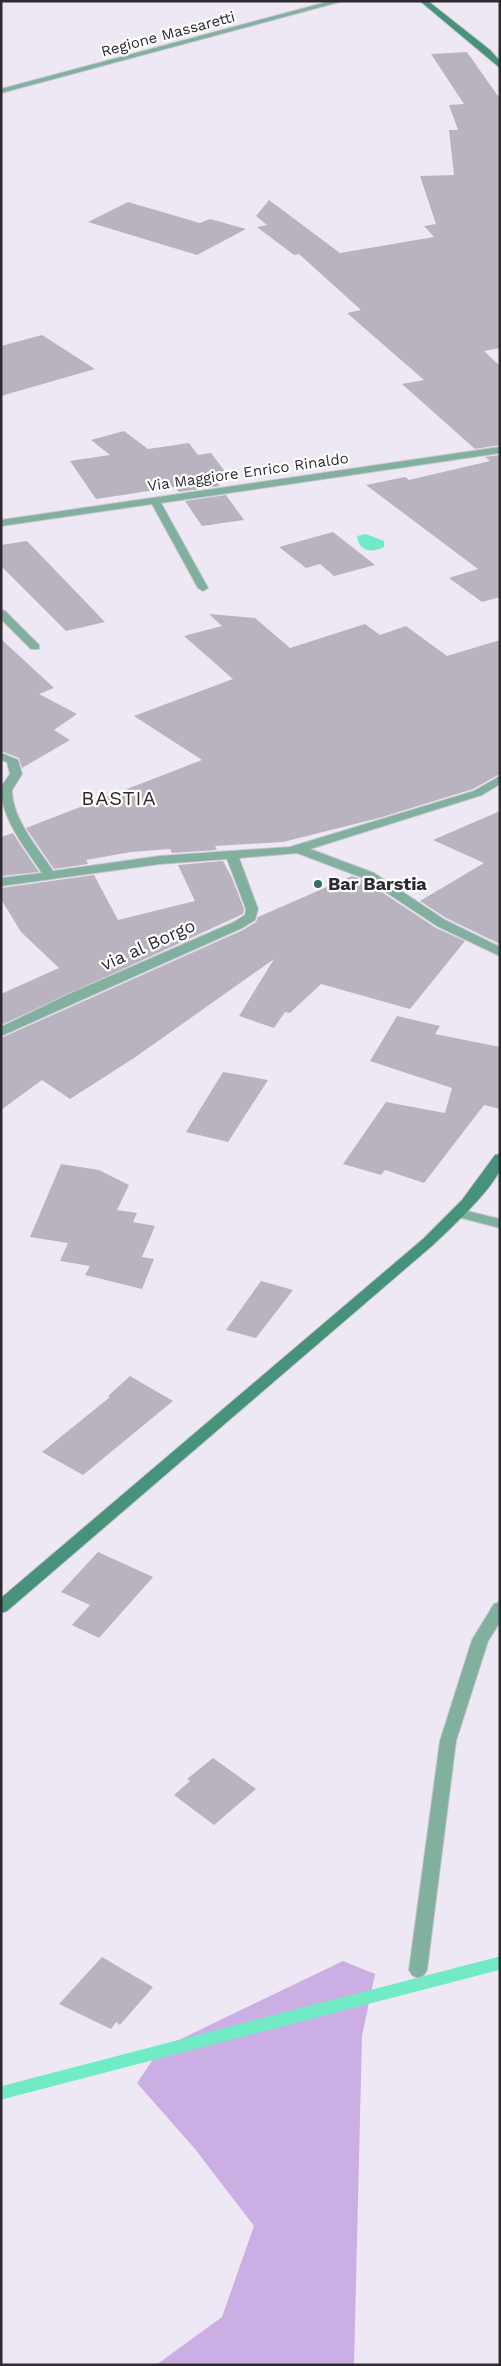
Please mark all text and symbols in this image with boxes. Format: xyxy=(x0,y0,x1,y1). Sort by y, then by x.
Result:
street label: Regione Massaretti xyxy=(99,7,237,61)
street label: Via Maggiore Enrico Rinaldo xyxy=(146,449,350,495)
district label: BASTIA xyxy=(81,786,157,810)
place label: Bar Barstia xyxy=(328,873,427,894)
marker: Bar Barstia xyxy=(312,878,324,890)
street label: via al Borgo xyxy=(97,914,198,975)

